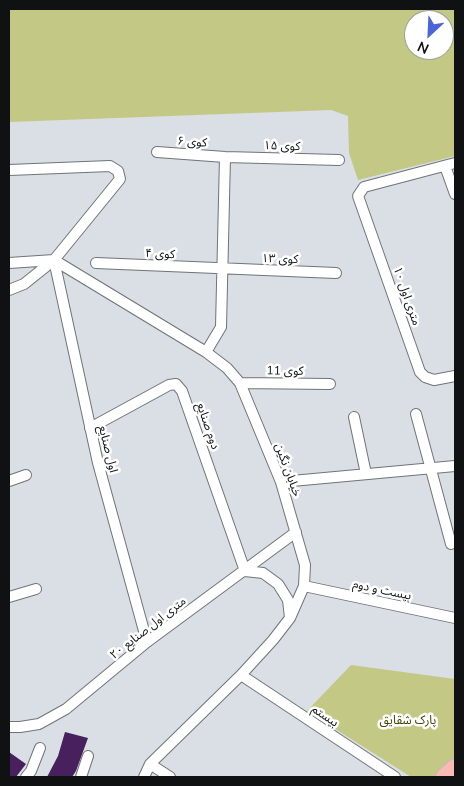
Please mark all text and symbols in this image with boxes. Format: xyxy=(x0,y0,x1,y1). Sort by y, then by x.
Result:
north arrow xyxy=(404,10,454,60)
text: N xyxy=(414,37,432,58)
street label: کوی ۶ xyxy=(177,134,207,150)
street label: کوی ۱۵ xyxy=(263,138,301,154)
street label: کوی ۴ xyxy=(145,246,175,262)
street label: کوی ۱۳ xyxy=(261,251,299,267)
street label: ۱۰ متری اول xyxy=(390,265,424,327)
street label: کوی 11 xyxy=(266,363,304,379)
street label: دوم صنایع xyxy=(193,401,223,451)
street label: اول صنایع xyxy=(95,424,121,474)
street label: خیابان نگین xyxy=(272,441,304,499)
street label: بیست و دوم xyxy=(351,577,413,603)
street label: ۲۰ متری اول صنایع xyxy=(107,594,189,662)
street label: بیستم xyxy=(309,702,341,730)
park label: پارک شقایق xyxy=(380,713,436,727)

